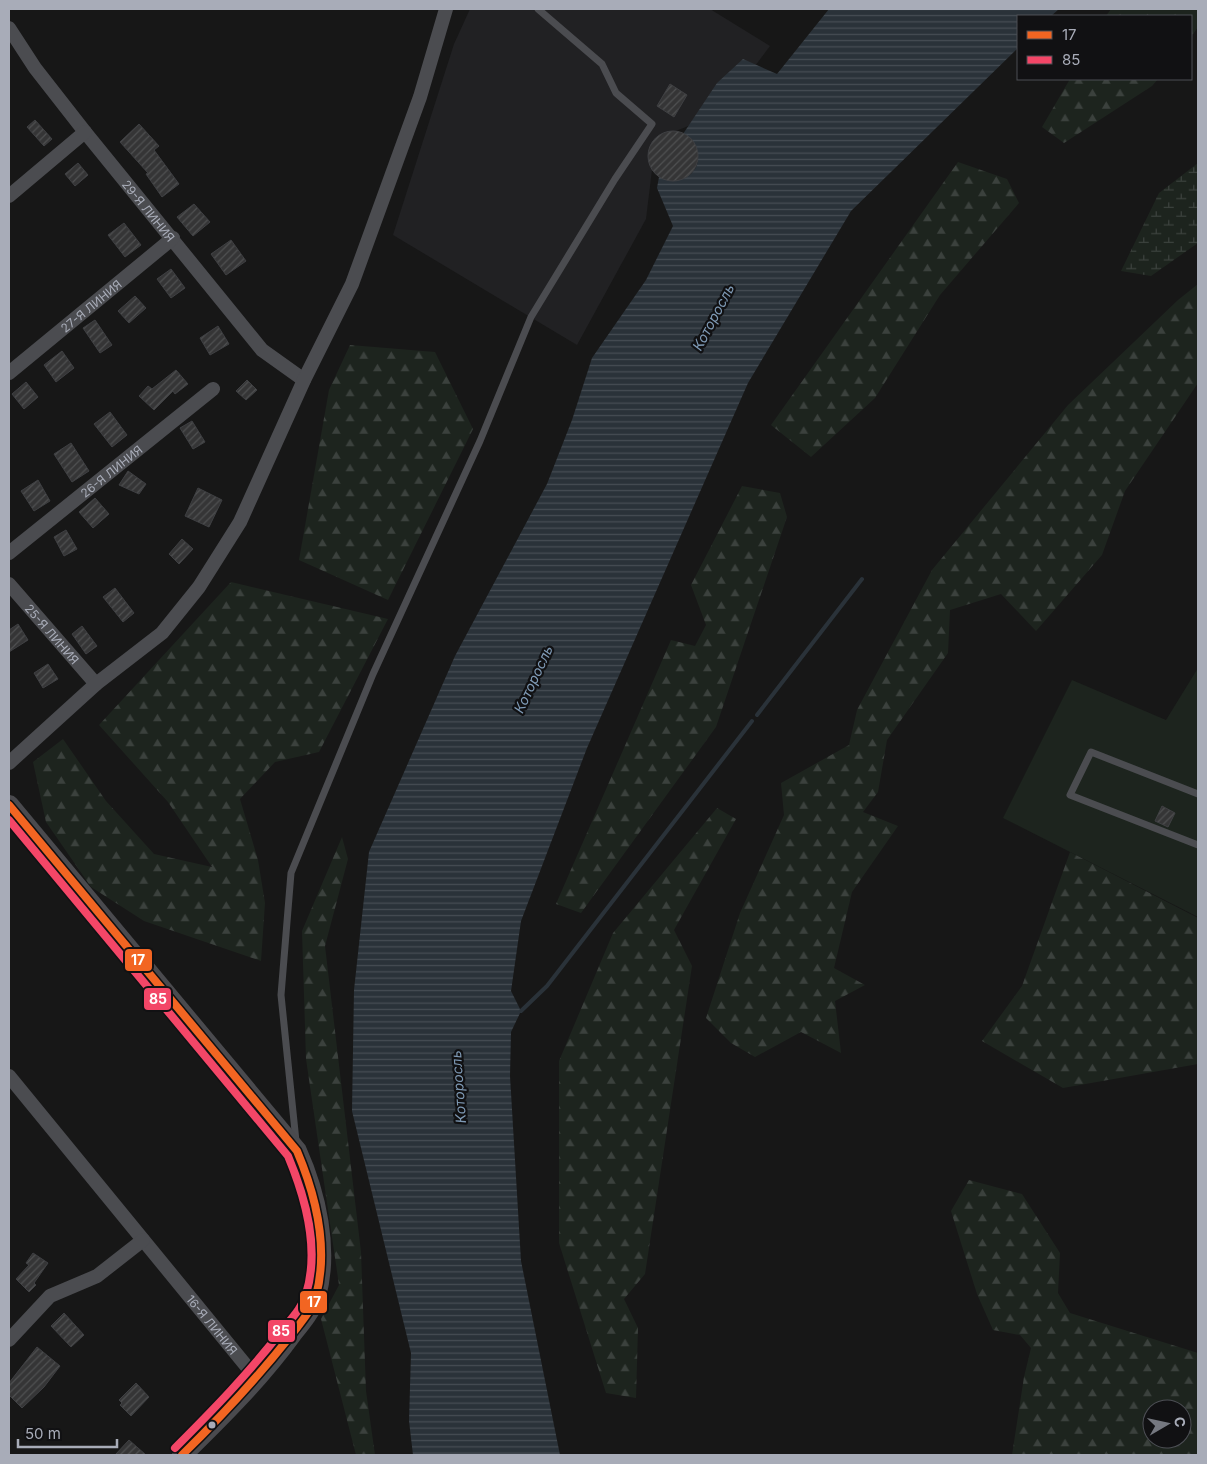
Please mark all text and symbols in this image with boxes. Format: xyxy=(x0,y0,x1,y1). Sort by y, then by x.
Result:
legend xyxy=(1017,15,1192,80)
text: 17 xyxy=(1062,25,1077,44)
text: 85 xyxy=(1062,50,1080,69)
street label: 29-Я ЛИНИЯ xyxy=(119,177,178,244)
street label: 27-Я ЛИНИЯ xyxy=(57,276,124,335)
water label: Которосль xyxy=(688,281,738,353)
street label: 26-Я ЛИНИЯ xyxy=(77,442,145,500)
street label: 25-Я ЛИНИЯ xyxy=(22,601,83,667)
water label: Которосль xyxy=(510,642,556,716)
line badge: 17 xyxy=(124,948,153,972)
text: 17 xyxy=(131,951,145,968)
line badge: 85 xyxy=(143,987,172,1011)
text: 85 xyxy=(149,990,167,1007)
water label: Которосль xyxy=(447,1050,469,1124)
line badge: 17 xyxy=(299,1290,328,1314)
street label: 16-Я ЛИНИЯ xyxy=(183,1292,241,1357)
text: 17 xyxy=(307,1293,321,1310)
line badge: 85 xyxy=(267,1319,296,1343)
text: 85 xyxy=(272,1322,290,1339)
north arrow xyxy=(1142,1399,1192,1449)
text: С xyxy=(1171,1415,1190,1428)
scale bar xyxy=(18,1416,116,1448)
unlabelled marker xyxy=(207,1420,217,1430)
text: 50 m xyxy=(25,1424,61,1443)

